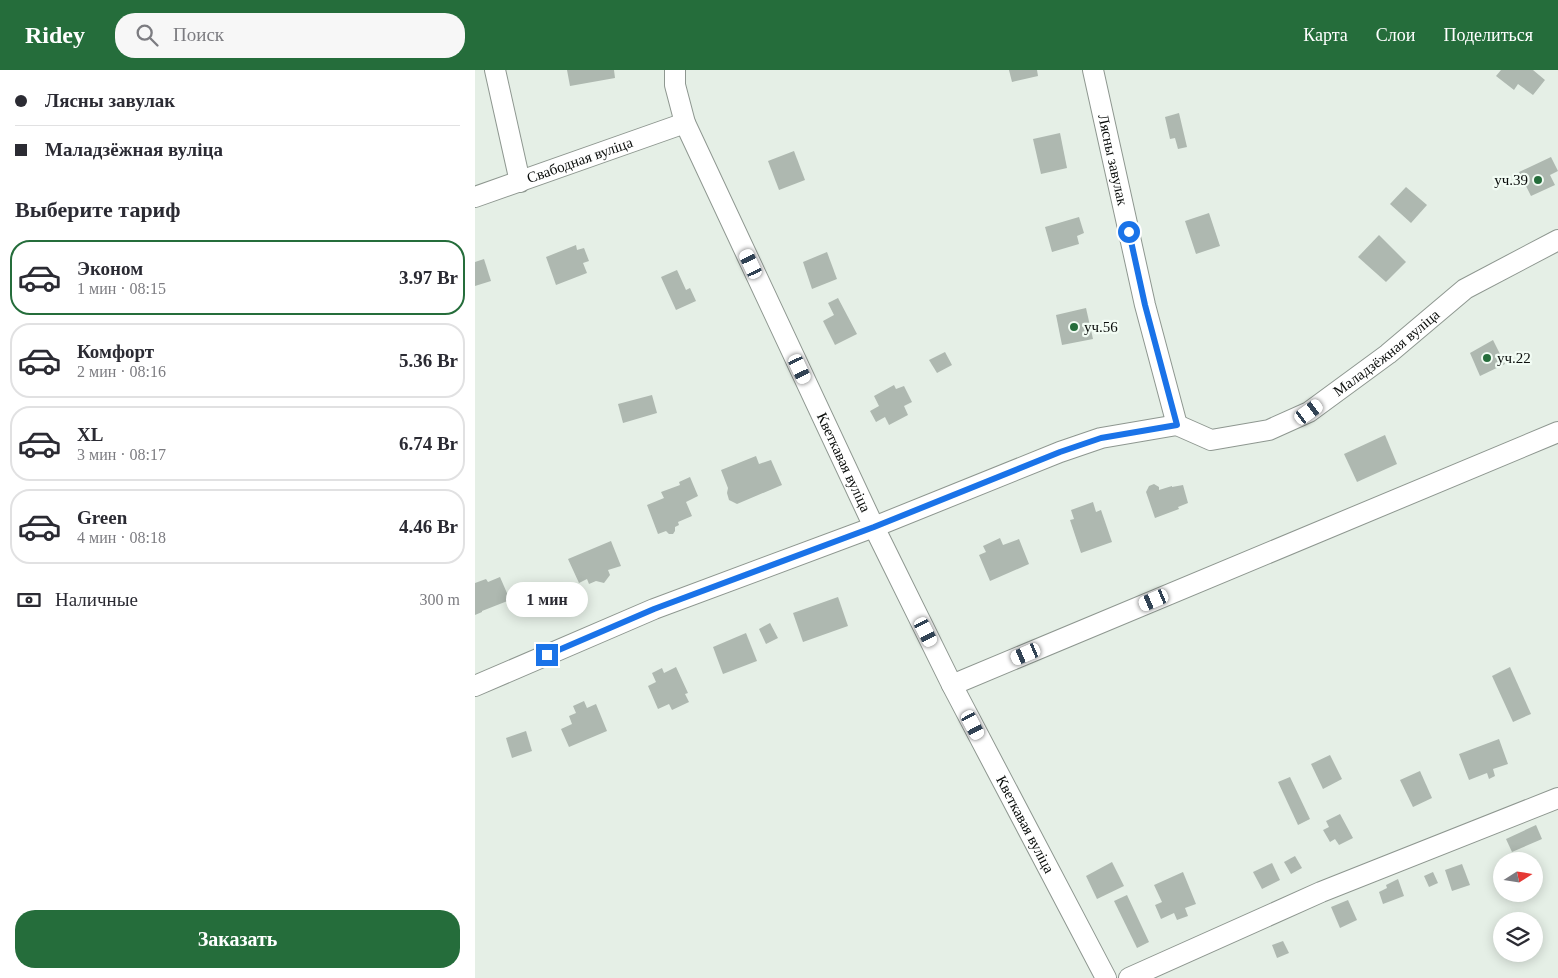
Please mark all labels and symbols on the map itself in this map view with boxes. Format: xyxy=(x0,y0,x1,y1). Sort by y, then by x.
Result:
street label: Лясны завулак xyxy=(1095,113,1131,208)
street label: Свабодная вуліца xyxy=(525,134,635,186)
place label: уч.39 xyxy=(1494,172,1528,188)
marker: уч.39 xyxy=(1532,174,1544,186)
route start xyxy=(1118,221,1140,243)
car xyxy=(737,247,764,281)
street label: Маладзёжная вуліца xyxy=(1330,306,1443,399)
place label: уч.56 xyxy=(1084,319,1118,335)
marker: уч.56 xyxy=(1068,321,1080,333)
place label: уч.22 xyxy=(1497,350,1531,366)
car xyxy=(786,352,813,386)
marker: уч.22 xyxy=(1481,352,1493,364)
car xyxy=(1292,397,1325,427)
street label: Кветкавая вуліца xyxy=(814,410,874,515)
callout: 1 мин xyxy=(506,582,588,618)
car xyxy=(1137,587,1170,613)
car xyxy=(912,615,939,649)
car xyxy=(1009,641,1042,667)
route end xyxy=(536,644,558,666)
car xyxy=(959,708,986,742)
street label: Кветкавая вуліца xyxy=(993,773,1058,876)
north arrow xyxy=(1493,852,1543,902)

